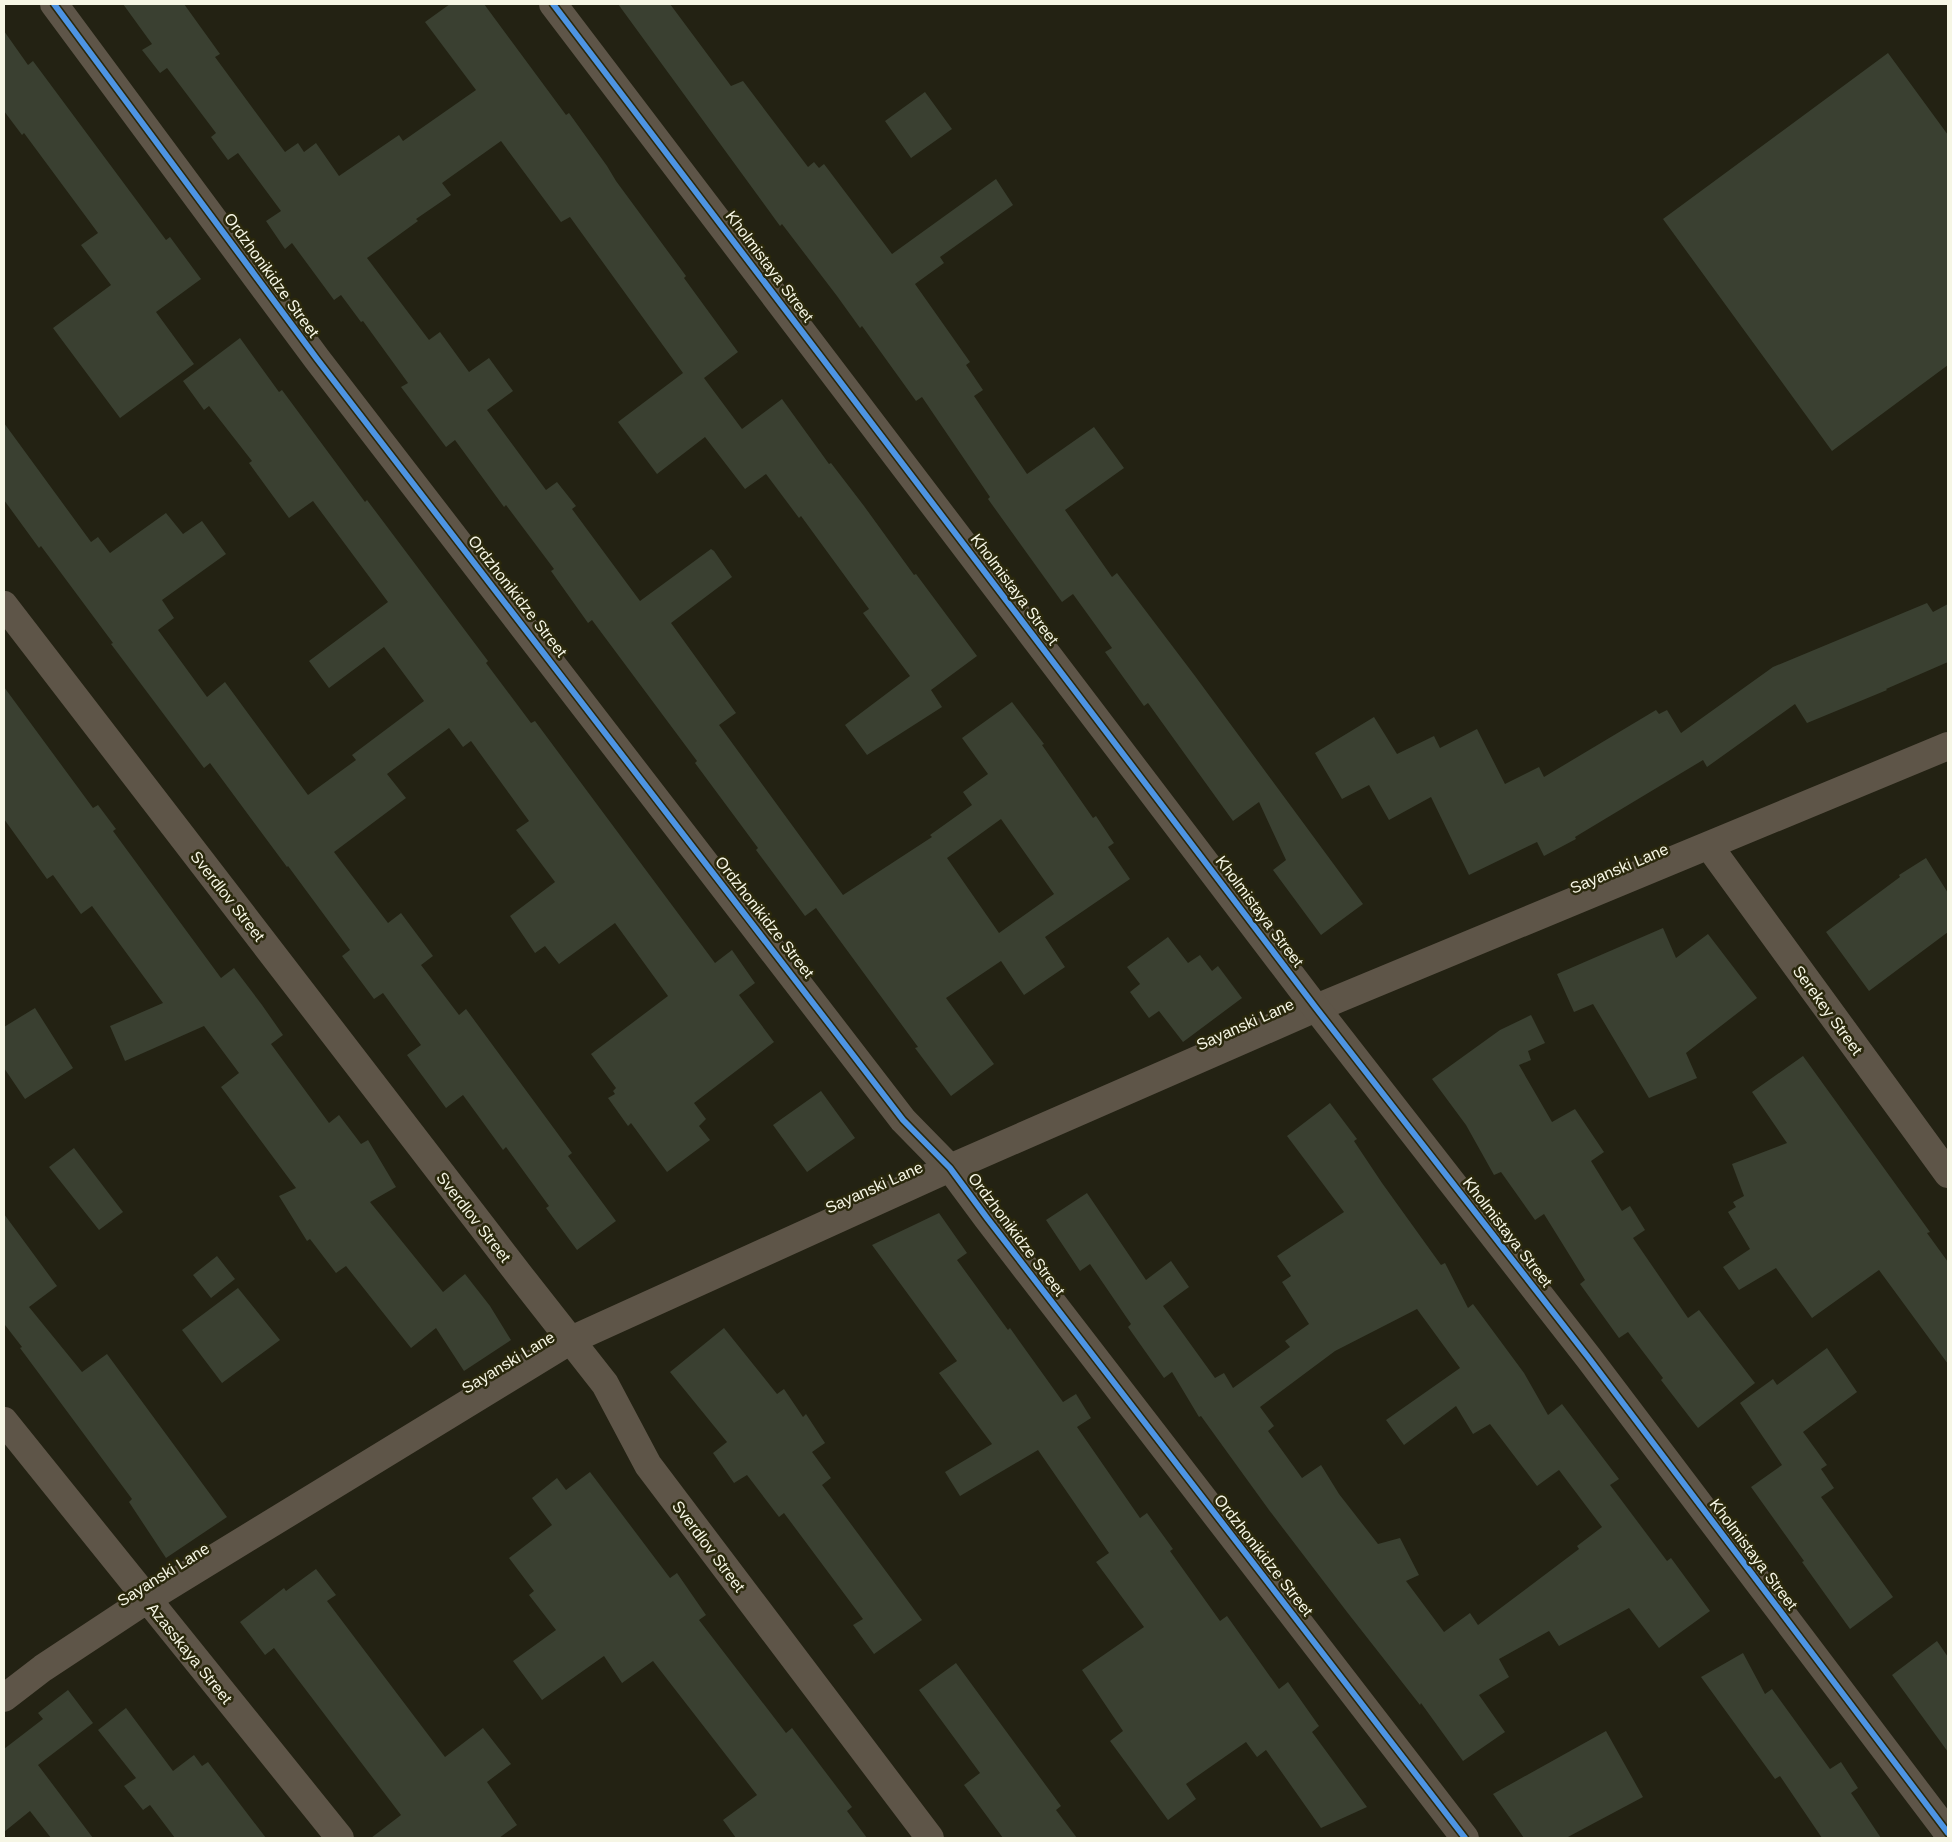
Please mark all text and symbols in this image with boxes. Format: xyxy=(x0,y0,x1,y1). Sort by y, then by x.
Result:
street label: Kholmistaya Street xyxy=(722,208,817,325)
street label: Ordzhonikidze Street xyxy=(221,210,323,341)
street label: Kholmistaya Street xyxy=(967,531,1062,648)
street label: Ordzhonikidze Street xyxy=(465,532,571,661)
street label: Sayanski Lane xyxy=(1568,840,1671,897)
street label: Sverdlov Street xyxy=(187,848,268,945)
street label: Ordzhonikidze Street xyxy=(712,853,818,982)
street label: Kholmistaya Street xyxy=(1212,853,1307,970)
street label: Serekey Street xyxy=(1790,962,1866,1059)
street label: Sayanski Lane xyxy=(1194,995,1297,1054)
street label: Sayanski Lane xyxy=(823,1158,926,1217)
street label: Sverdlov Street xyxy=(433,1169,514,1266)
street label: Ordzhonikidze Street xyxy=(965,1170,1069,1300)
street label: Kholmistaya Street xyxy=(1460,1174,1556,1291)
street label: Sayanski Lane xyxy=(459,1328,558,1397)
street label: Ordzhonikidze Street xyxy=(1211,1491,1317,1620)
street label: Kholmistaya Street xyxy=(1706,1496,1801,1613)
street label: Sverdlov Street xyxy=(669,1498,749,1596)
street label: Sayanski Lane xyxy=(114,1539,212,1609)
street label: Azasskaya Street xyxy=(144,1600,236,1707)

